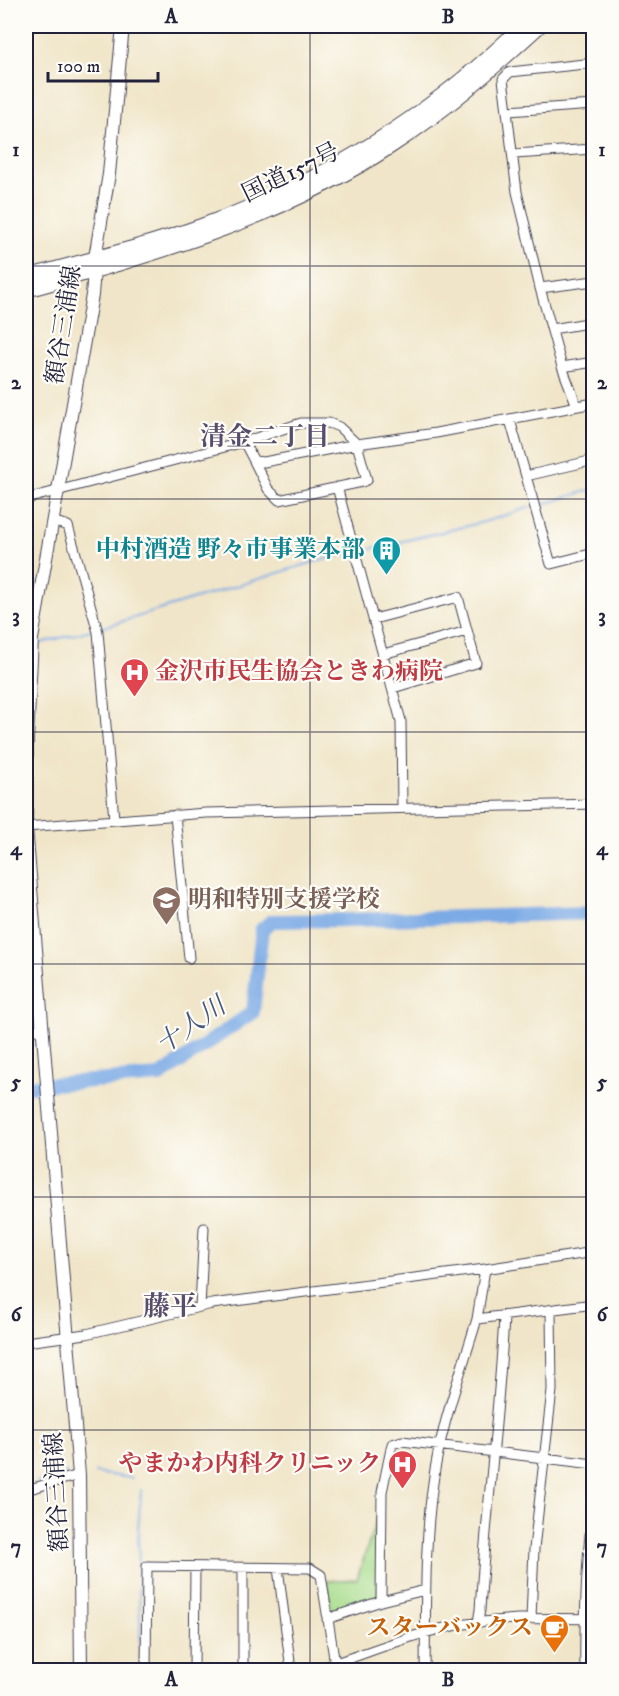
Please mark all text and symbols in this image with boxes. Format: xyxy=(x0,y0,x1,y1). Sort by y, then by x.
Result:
text: A xyxy=(164,5,179,30)
text: B xyxy=(442,5,454,30)
scale bar xyxy=(48,45,158,83)
text: 100 m xyxy=(57,56,100,78)
street label: 国道157号 xyxy=(237,136,345,210)
text: 1 xyxy=(12,138,20,163)
text: 1 xyxy=(598,138,606,163)
street label: 額谷三浦線 xyxy=(40,263,88,387)
text: 2 xyxy=(11,371,22,396)
text: 2 xyxy=(597,371,608,396)
district label: 清金二丁目 xyxy=(200,421,330,454)
building icon: 中村酒造 野々市事業本部 xyxy=(370,534,402,576)
place label: 中村酒造 野々市事業本部 xyxy=(96,535,365,565)
text: 3 xyxy=(12,604,20,629)
text: 3 xyxy=(598,604,606,629)
hospital icon: 金沢市民生協会ときわ病院 xyxy=(118,656,150,698)
place label: 金沢市民生協会ときわ病院 xyxy=(155,657,443,687)
text: 4 xyxy=(10,837,23,862)
text: 4 xyxy=(596,837,609,862)
school or university icon: 明和特別支援学校 xyxy=(151,884,183,926)
place label: 明和特別支援学校 xyxy=(188,885,380,915)
water label: 十人川 xyxy=(150,988,235,1062)
text: 5 xyxy=(10,1070,21,1095)
text: 5 xyxy=(596,1070,607,1095)
district label: 藤平 xyxy=(143,1290,197,1324)
text: 6 xyxy=(11,1303,23,1328)
text: 6 xyxy=(597,1303,609,1328)
street label: 額谷三浦線 xyxy=(39,1431,75,1553)
hospital icon: やまかわ内科クリニック xyxy=(386,1448,418,1490)
place label: やまかわ内科クリニック xyxy=(118,1449,381,1479)
text: 7 xyxy=(11,1535,21,1560)
text: 7 xyxy=(597,1535,607,1560)
cafe icon: スターバックス xyxy=(538,1612,570,1654)
place label: スターバックス xyxy=(366,1613,533,1643)
text: A xyxy=(164,1668,179,1693)
text: B xyxy=(442,1668,454,1693)

